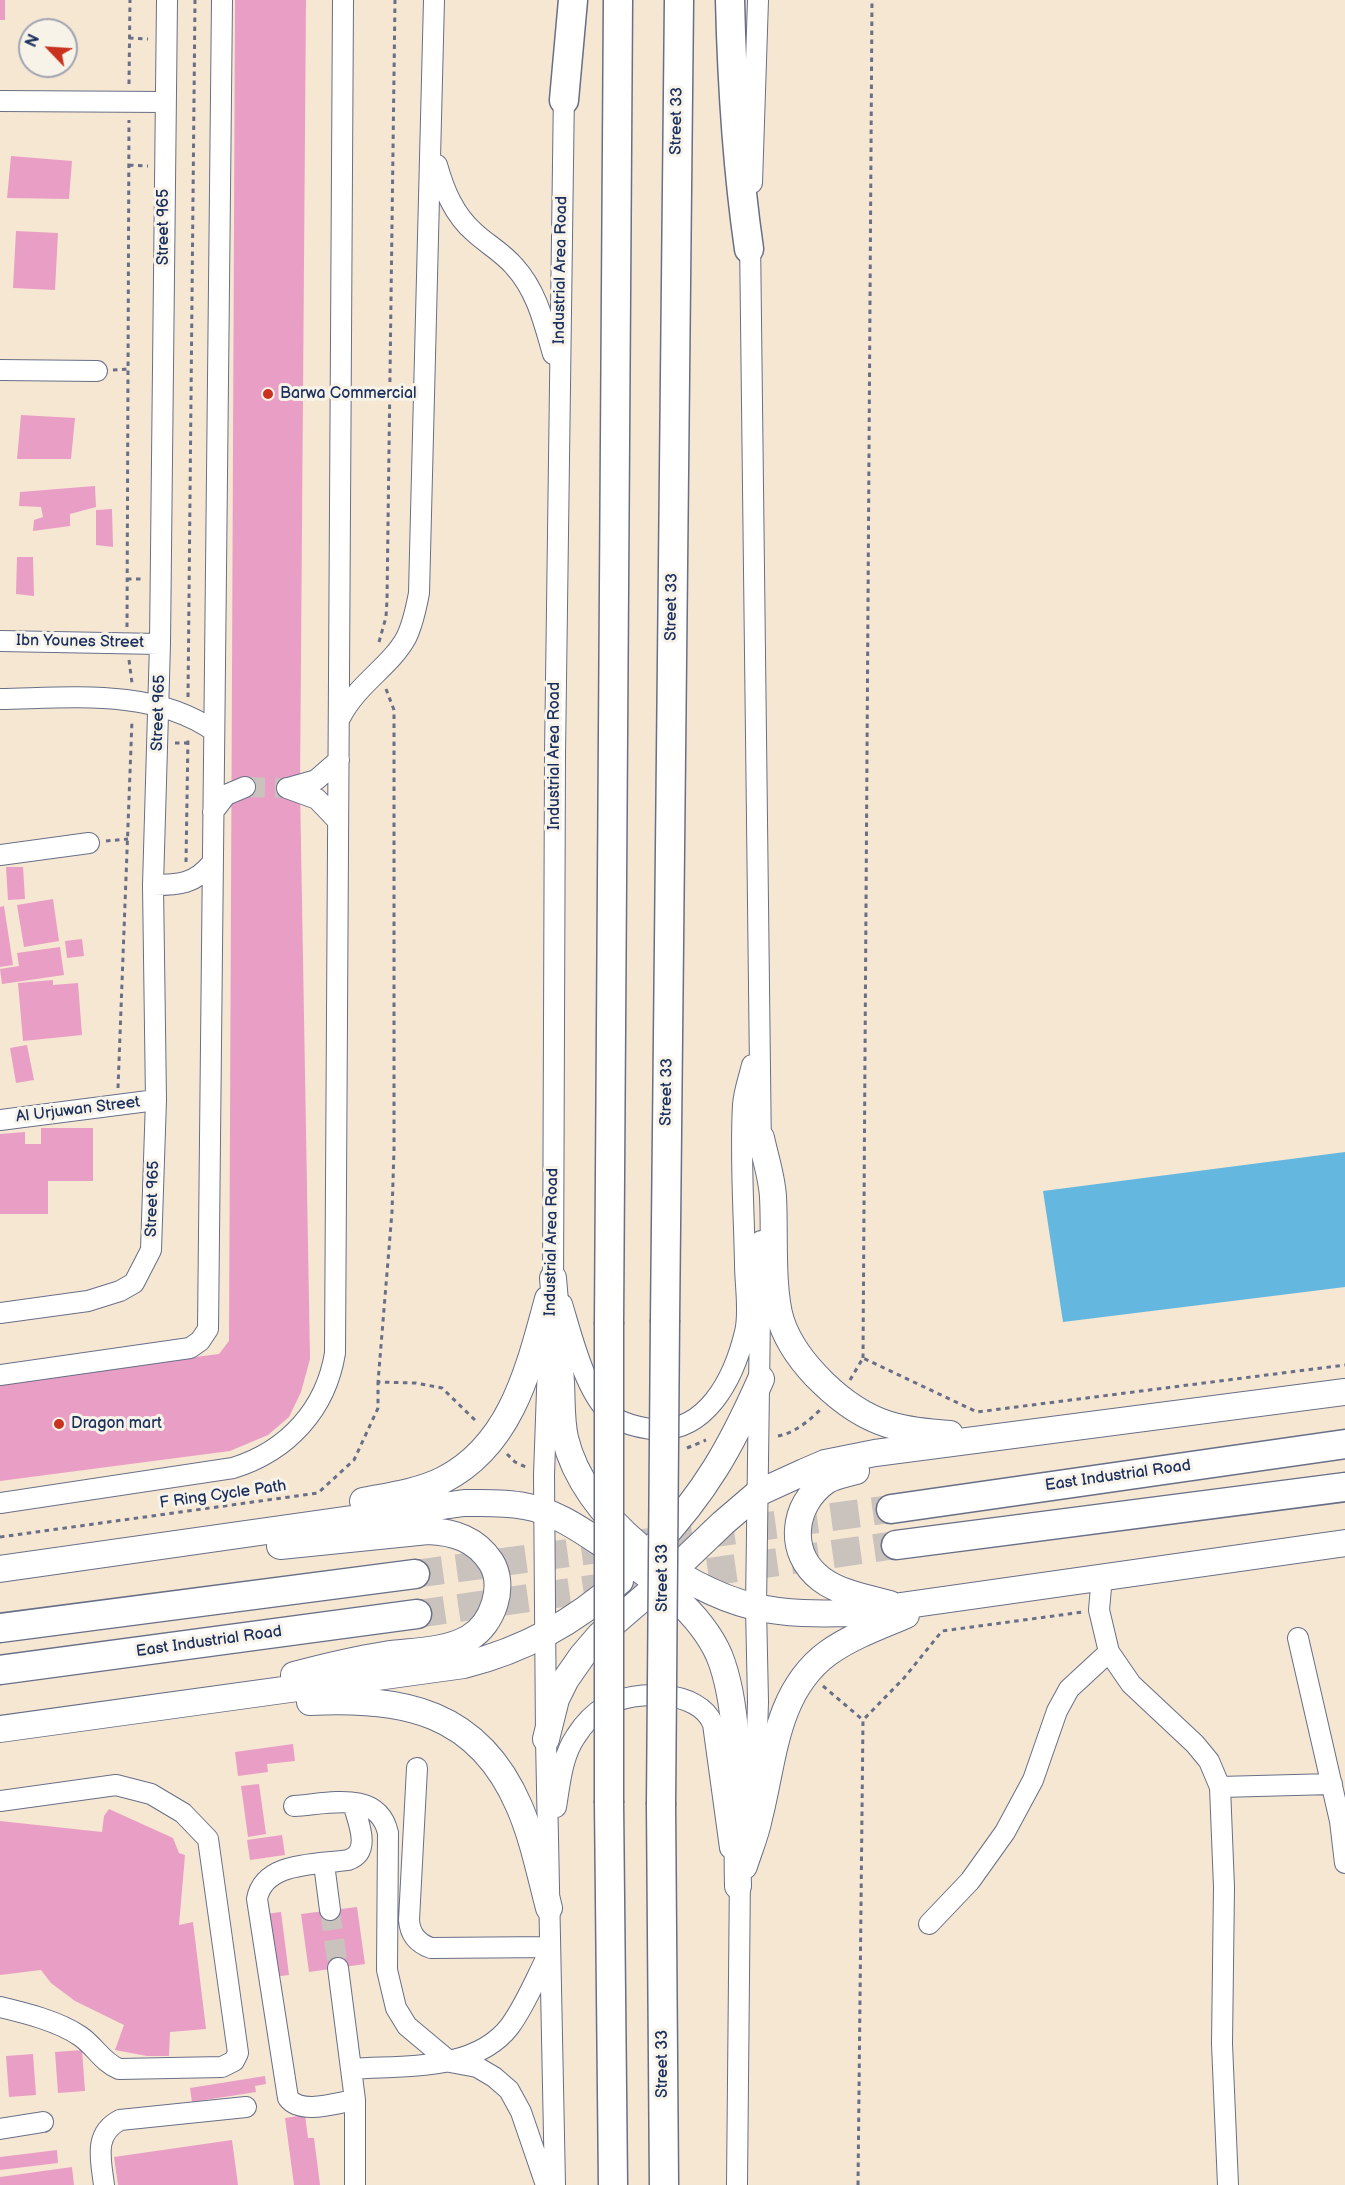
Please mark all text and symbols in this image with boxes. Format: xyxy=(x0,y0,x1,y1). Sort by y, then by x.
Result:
north arrow xyxy=(18,18,78,78)
text: N xyxy=(22,32,44,50)
street label: Street 33 xyxy=(667,87,687,155)
street label: Street 965 xyxy=(154,189,174,265)
street label: Industrial Area Road xyxy=(550,196,572,344)
place label: Barwa Commercial xyxy=(280,384,417,404)
marker: Barwa Commercial xyxy=(261,387,275,401)
street label: Street 33 xyxy=(662,573,682,641)
street label: Ibn Younes Street xyxy=(16,631,144,653)
street label: Street 965 xyxy=(148,674,170,752)
street label: Industrial Area Road xyxy=(545,682,565,830)
street label: Street 33 xyxy=(657,1058,677,1126)
street label: Al Urjuwan Street xyxy=(15,1093,141,1127)
street label: Street 965 xyxy=(142,1160,164,1238)
street label: Industrial Area Road xyxy=(541,1168,563,1316)
place label: Dragon mart xyxy=(71,1414,162,1434)
marker: Dragon mart xyxy=(52,1417,66,1431)
street label: East Industrial Road xyxy=(1044,1456,1192,1496)
street label: F Ring Cycle Path xyxy=(158,1477,288,1513)
street label: Street 33 xyxy=(653,1544,673,1612)
street label: East Industrial Road xyxy=(135,1622,283,1662)
street label: Street 33 xyxy=(653,2030,673,2098)

